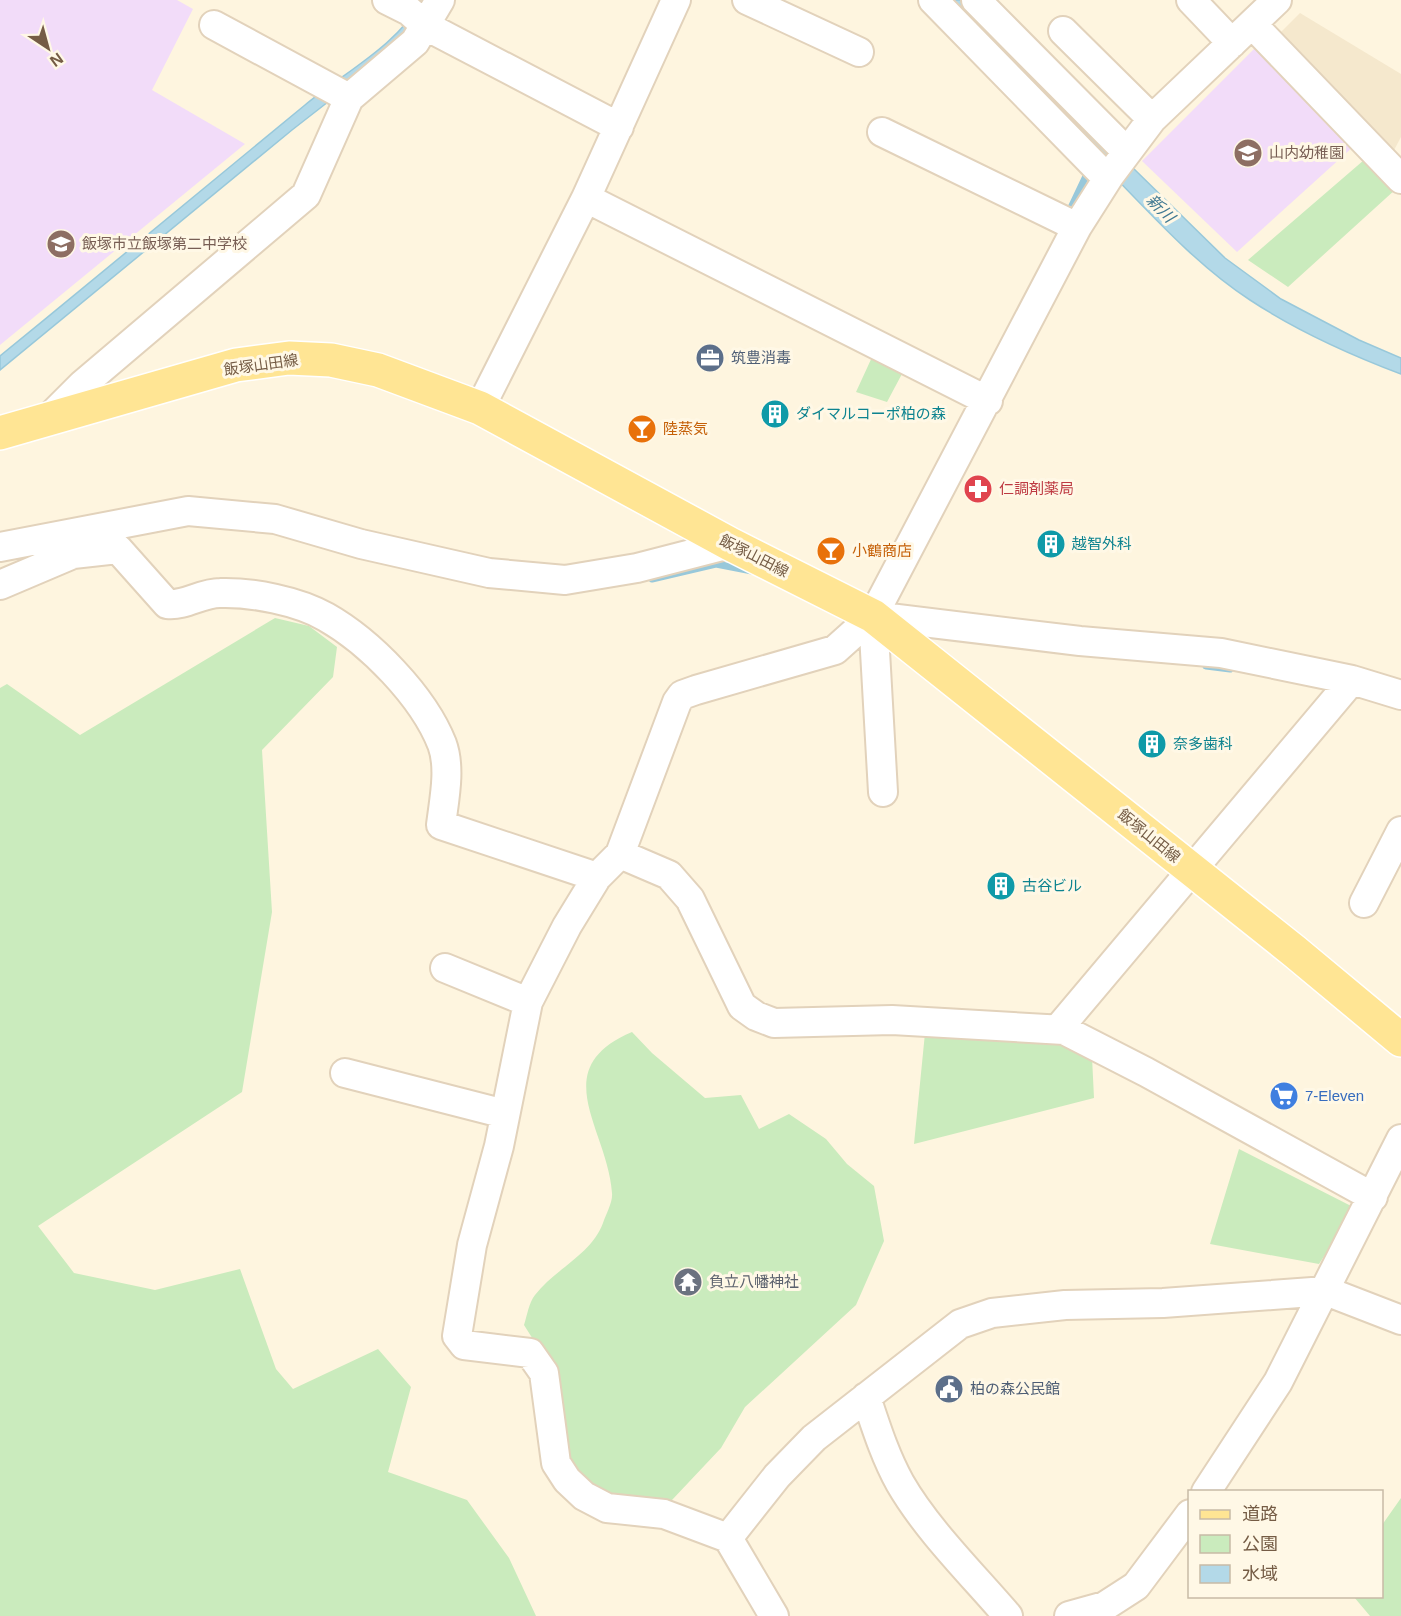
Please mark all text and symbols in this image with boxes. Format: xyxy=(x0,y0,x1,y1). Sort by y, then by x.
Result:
north arrow xyxy=(18,18,78,78)
text: N xyxy=(47,49,66,70)
school or university icon: 山内幼稚園 xyxy=(1232,137,1264,169)
place label: 山内幼稚園 xyxy=(1269,144,1344,161)
water label: 新川 xyxy=(1143,191,1179,227)
school or university icon: 飯塚市立飯塚第二中学校 xyxy=(45,228,77,260)
place label: 飯塚市立飯塚第二中学校 xyxy=(82,235,247,252)
office icon: 筑豊消毒 xyxy=(694,342,726,374)
place label: 筑豊消毒 xyxy=(731,349,791,366)
street label: 飯塚山田線 xyxy=(223,351,299,378)
building icon: ダイマルコーポ柏の森 xyxy=(759,398,791,430)
place label: ダイマルコーポ柏の森 xyxy=(796,405,946,422)
bar icon: 陸蒸気 xyxy=(626,413,658,445)
place label: 陸蒸気 xyxy=(663,420,708,437)
pharmacy icon: 仁調剤薬局 xyxy=(962,473,994,505)
place label: 仁調剤薬局 xyxy=(999,480,1074,497)
building icon: 越智外科 xyxy=(1035,528,1067,560)
street label: 飯塚山田線 xyxy=(717,531,792,580)
bar icon: 小鶴商店 xyxy=(815,535,847,567)
place label: 越智外科 xyxy=(1071,535,1132,552)
place label: 小鶴商店 xyxy=(852,542,912,559)
building icon: 奈多歯科 xyxy=(1136,728,1168,760)
place label: 奈多歯科 xyxy=(1173,735,1233,752)
street label: 飯塚山田線 xyxy=(1115,805,1184,866)
building icon: 古谷ビル xyxy=(985,870,1017,902)
place label: 古谷ビル xyxy=(1022,877,1082,894)
supermarket icon: 7-Eleven xyxy=(1268,1080,1300,1112)
place label: 7-Eleven xyxy=(1305,1087,1364,1104)
temple icon: 負立八幡神社 xyxy=(672,1266,704,1298)
place label: 負立八幡神社 xyxy=(709,1273,799,1290)
public building icon: 柏の森公民館 xyxy=(933,1373,965,1405)
place label: 柏の森公民館 xyxy=(970,1380,1060,1397)
legend xyxy=(1188,1490,1383,1598)
text: 道路 xyxy=(1242,1504,1278,1524)
text: 公園 xyxy=(1242,1534,1278,1554)
text: 水域 xyxy=(1242,1564,1278,1584)

